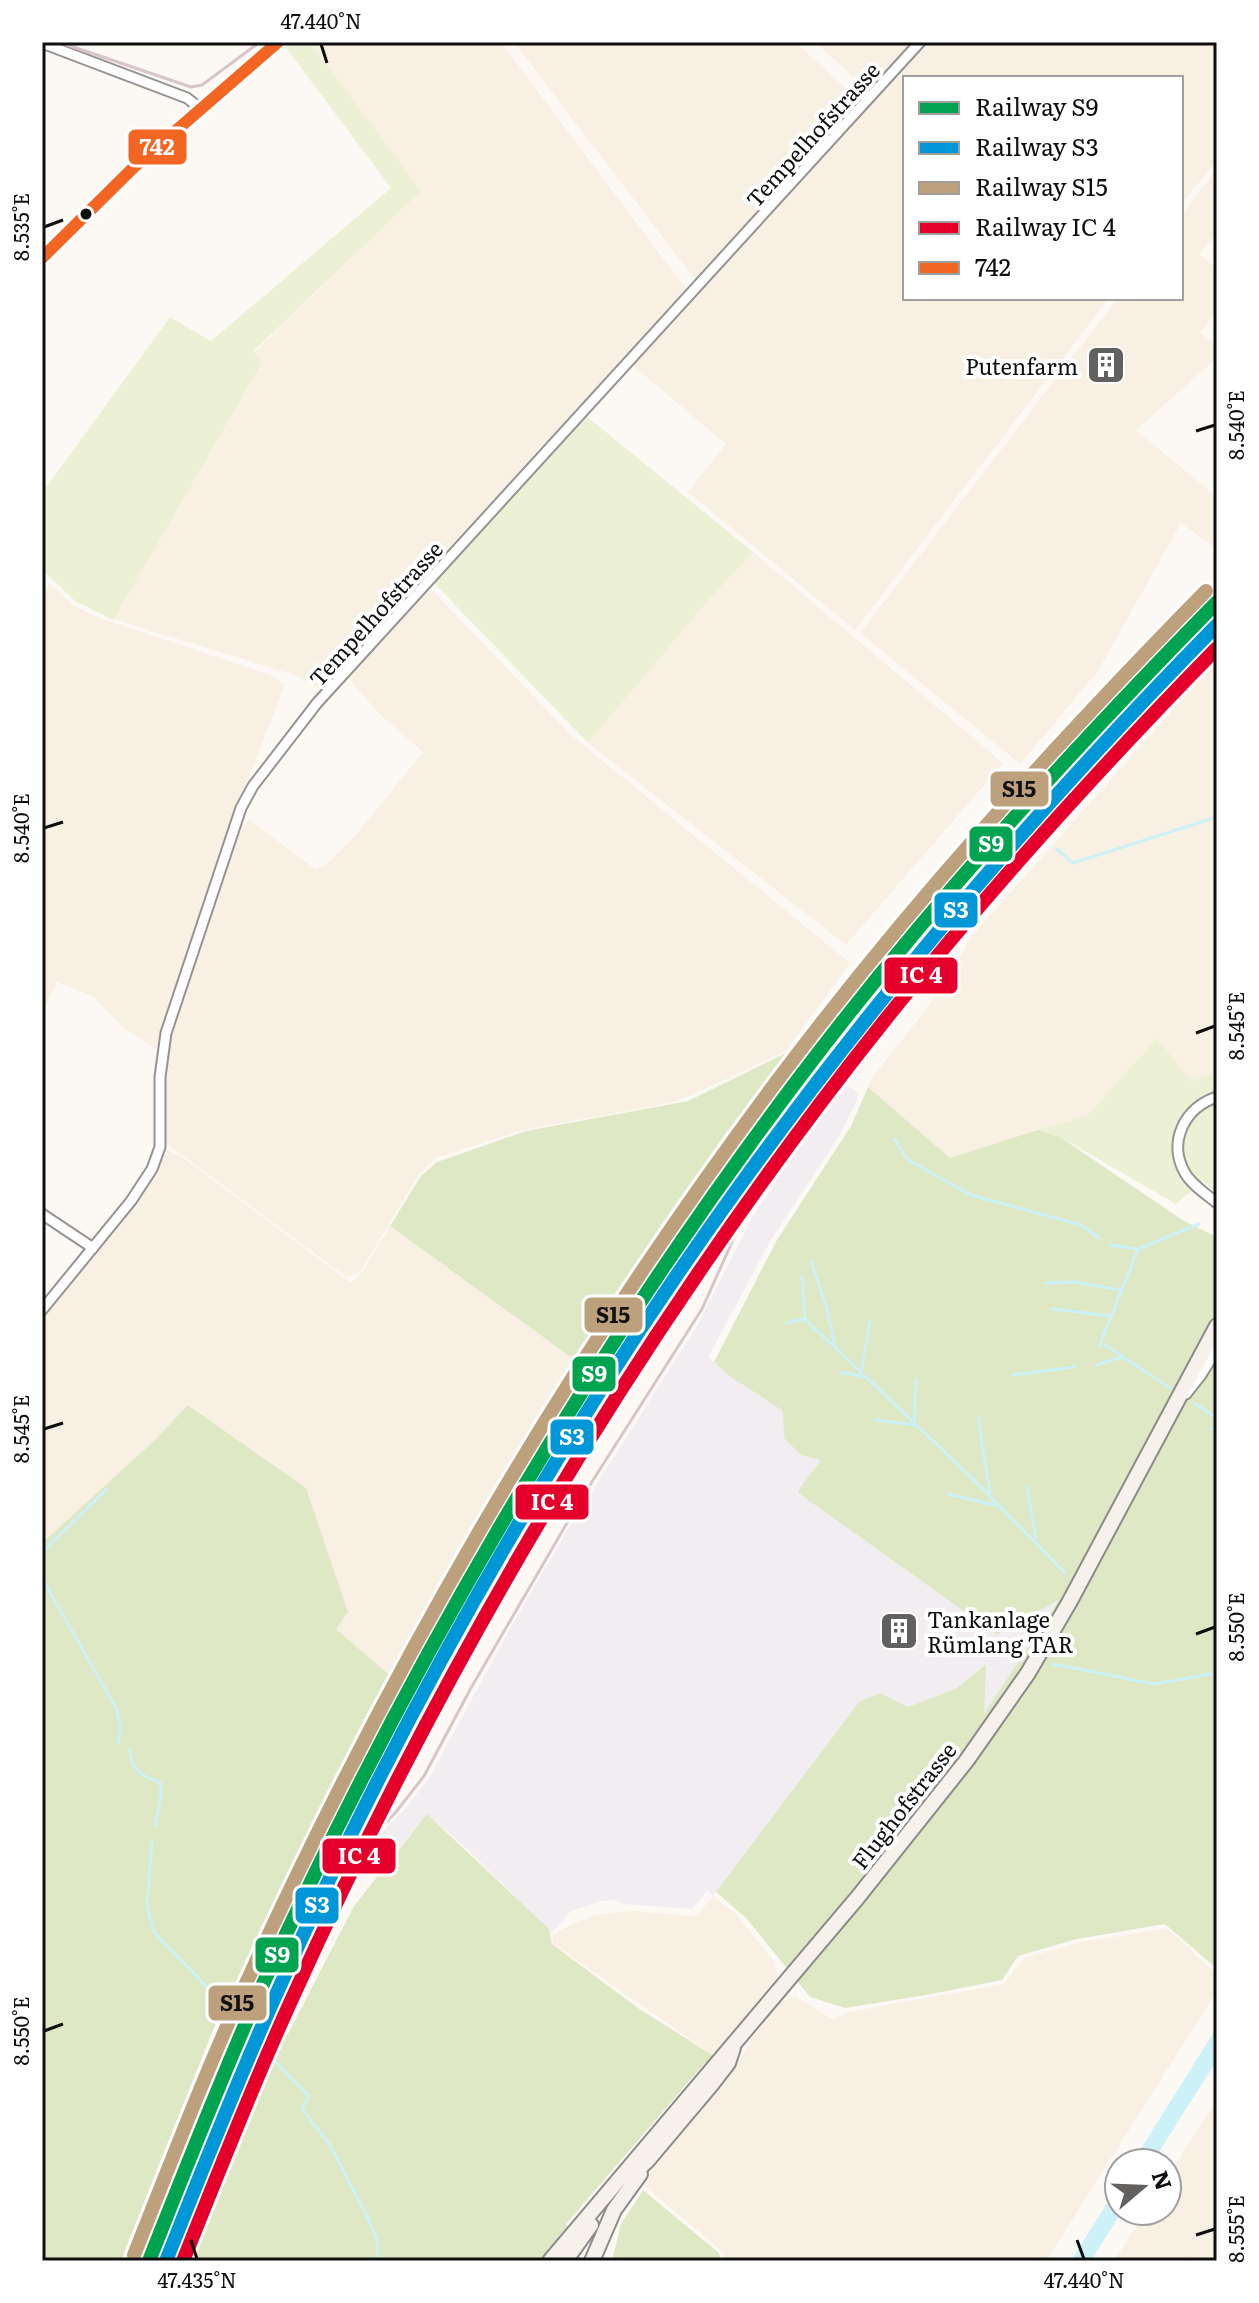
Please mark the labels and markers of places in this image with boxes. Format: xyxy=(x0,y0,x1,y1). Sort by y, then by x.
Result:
unlabelled marker xyxy=(78,206,94,222)
building icon: Putenfarm xyxy=(1085,344,1127,386)
place label: Putenfarm xyxy=(965,349,1078,382)
place label: Tankanlage Rümlang TAR xyxy=(927,1602,1074,1660)
building icon: Tankanlage Rümlang TAR xyxy=(878,1610,920,1652)

